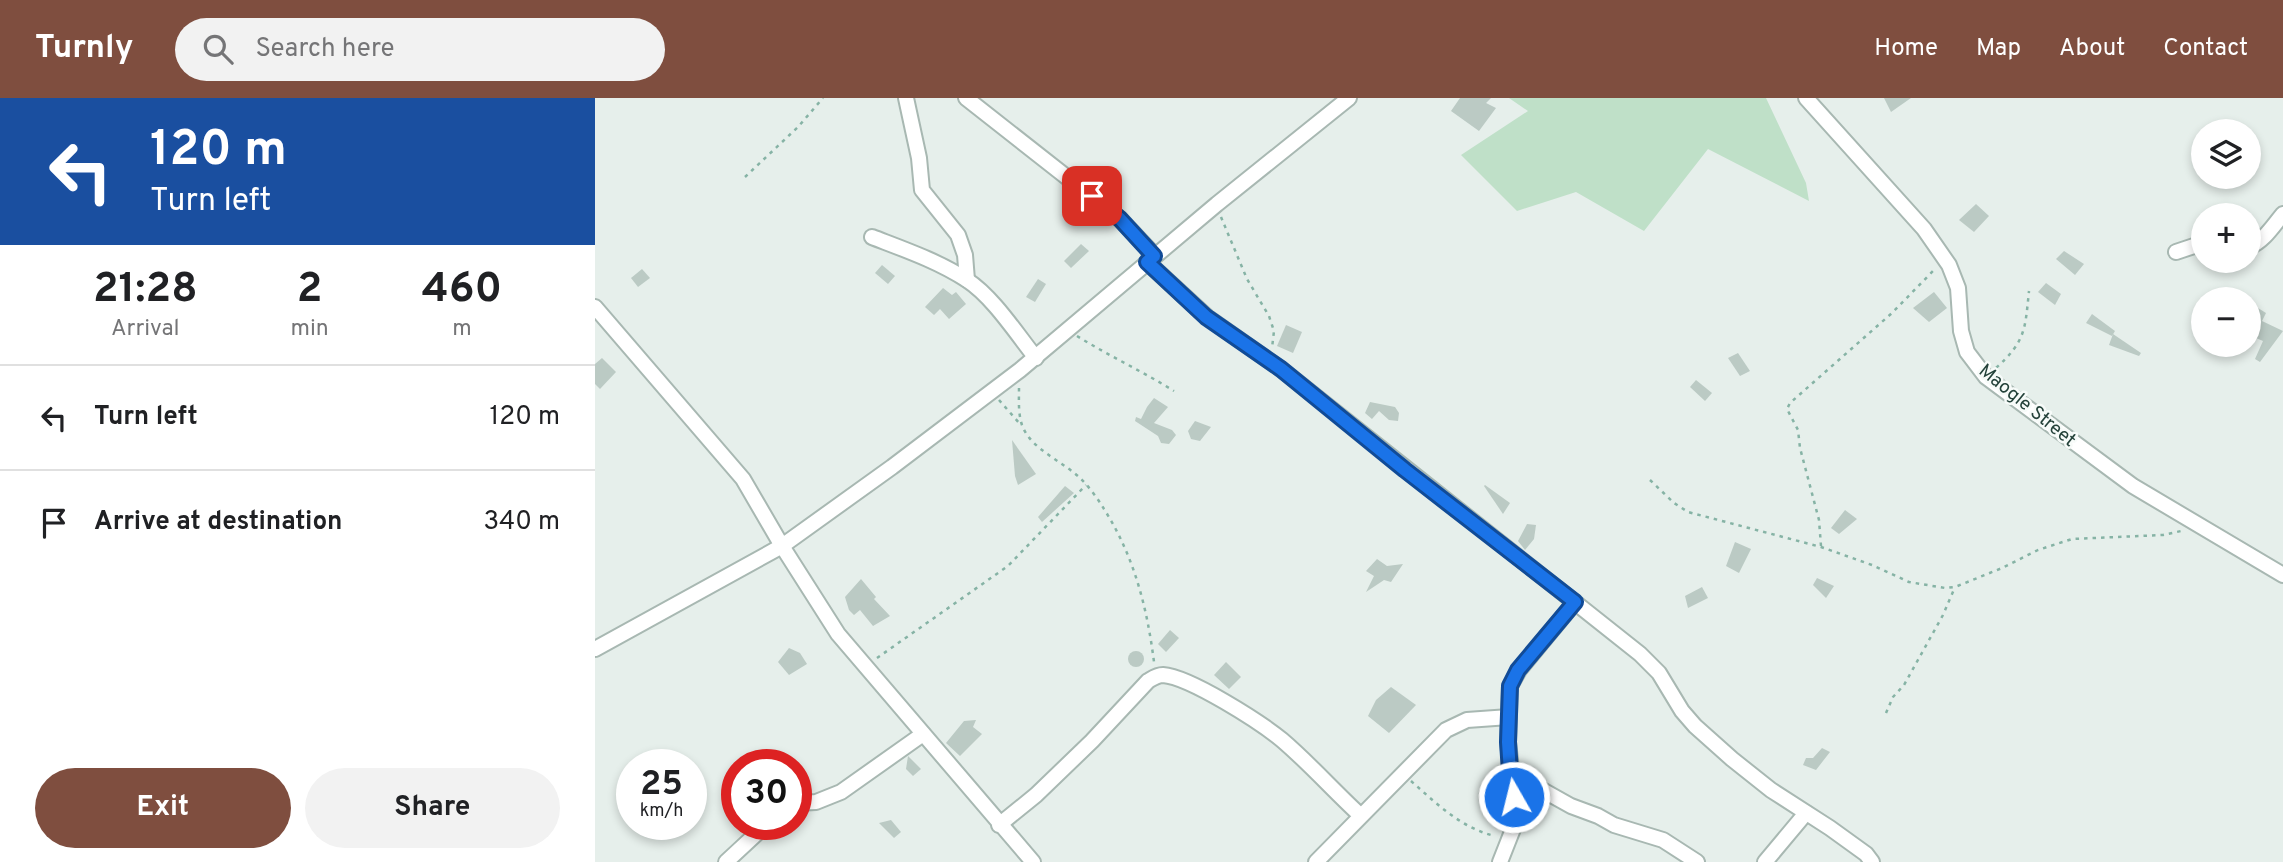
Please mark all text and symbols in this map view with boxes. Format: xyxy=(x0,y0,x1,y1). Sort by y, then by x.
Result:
search box xyxy=(175,18,665,81)
text: Turnly xyxy=(35,28,133,70)
icon: search xyxy=(199,30,237,68)
text: Search here xyxy=(255,33,394,66)
text: Home xyxy=(1874,34,1938,64)
text: Map xyxy=(1976,34,2021,64)
text: About xyxy=(2059,34,2125,64)
text: Contact xyxy=(2163,34,2248,64)
map controls xyxy=(2191,119,2261,357)
button: layers xyxy=(2191,119,2261,189)
text: 120 m xyxy=(150,121,287,183)
icon: left xyxy=(35,126,126,217)
pin xyxy=(1062,166,1122,226)
icon: arrive xyxy=(1073,177,1111,215)
text: Turn left xyxy=(150,182,271,222)
button: + xyxy=(2191,203,2261,273)
text: 21:28 xyxy=(93,264,198,317)
text: 2 xyxy=(297,264,323,317)
text: 460 xyxy=(422,264,502,317)
button: − xyxy=(2191,287,2261,357)
text: Arrival xyxy=(111,315,180,344)
text: min xyxy=(291,315,329,344)
text: m xyxy=(452,315,472,344)
street label: Maogle Street xyxy=(1973,359,2081,453)
icon: left xyxy=(35,399,73,437)
text: Turn left xyxy=(94,401,198,434)
text: 120 m xyxy=(490,401,560,434)
icon: arrive xyxy=(35,504,73,542)
text: Arrive at destination xyxy=(94,506,342,539)
text: 340 m xyxy=(483,506,560,539)
speed limit sign: 30 xyxy=(721,749,812,840)
position arrow xyxy=(1477,760,1551,834)
text: 25 xyxy=(640,763,683,807)
button: Exit xyxy=(35,768,291,848)
button: Share xyxy=(305,768,560,848)
text: km/h xyxy=(640,800,683,823)

